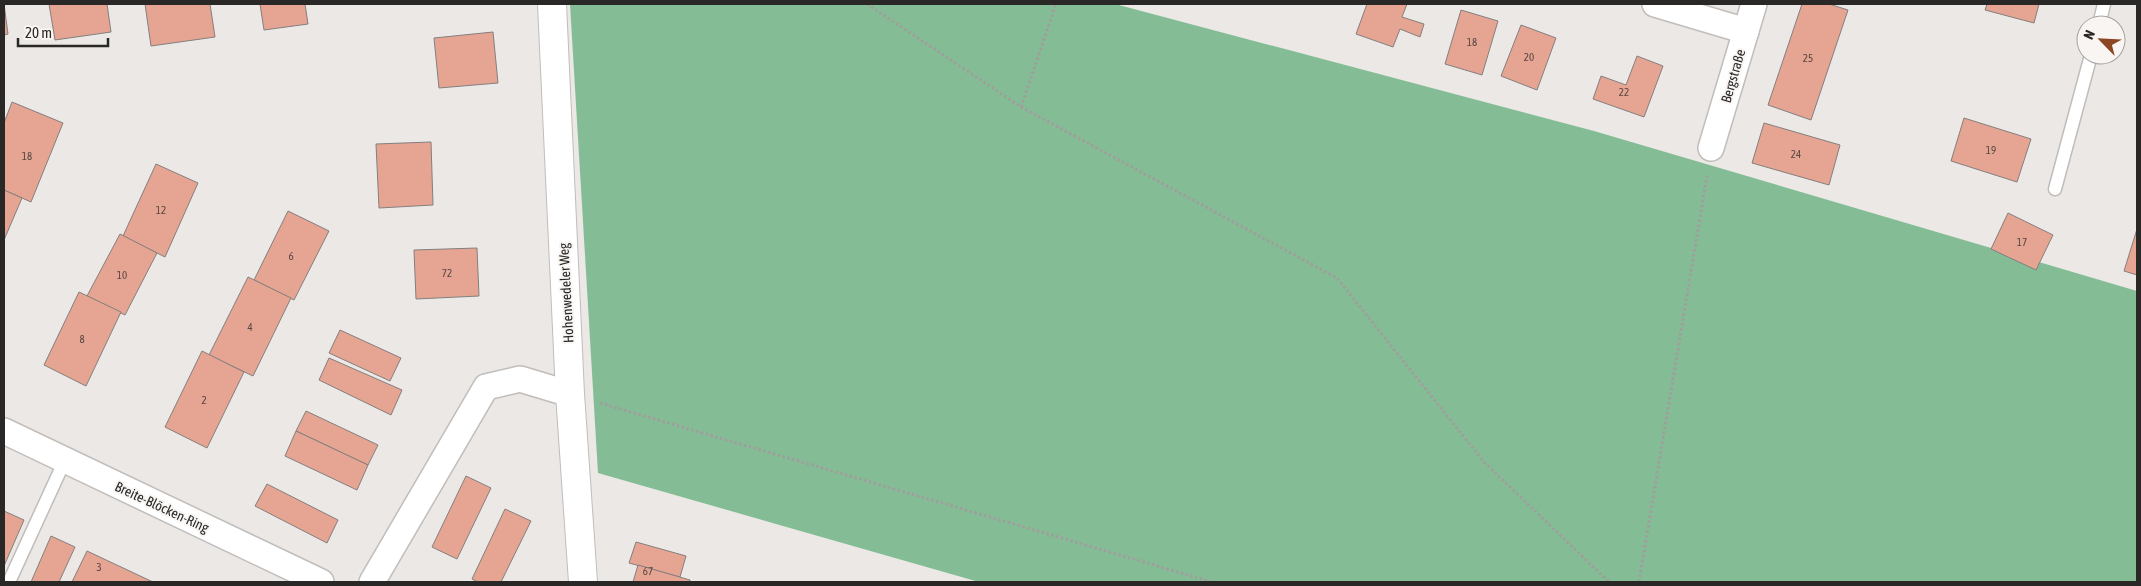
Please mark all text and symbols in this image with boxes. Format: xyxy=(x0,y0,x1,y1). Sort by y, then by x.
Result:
scale bar xyxy=(18,15,108,47)
north arrow xyxy=(2076,15,2126,65)
text: 20 m xyxy=(25,24,52,41)
text: N xyxy=(2080,28,2098,42)
house number: 18 xyxy=(1467,36,1477,48)
street label: Bergstraße xyxy=(1718,47,1748,105)
house number: 20 xyxy=(1524,51,1534,63)
house number: 25 xyxy=(1803,52,1813,64)
house number: 22 xyxy=(1619,86,1629,98)
house number: 19 xyxy=(1986,144,1996,156)
house number: 24 xyxy=(1791,148,1801,160)
house number: 18 xyxy=(22,150,32,162)
house number: 12 xyxy=(156,204,166,216)
house number: 17 xyxy=(2017,236,2027,248)
street label: Hohenwedeler Weg xyxy=(555,243,577,343)
house number: 6 xyxy=(288,250,294,262)
house number: 72 xyxy=(442,267,452,279)
house number: 10 xyxy=(117,269,127,281)
house number: 4 xyxy=(247,321,253,333)
house number: 8 xyxy=(79,333,85,345)
house number: 2 xyxy=(201,394,207,406)
street label: Breite-Blöcken-Ring xyxy=(113,478,211,536)
house number: 3 xyxy=(96,561,102,573)
house number: 67 xyxy=(643,565,653,577)

